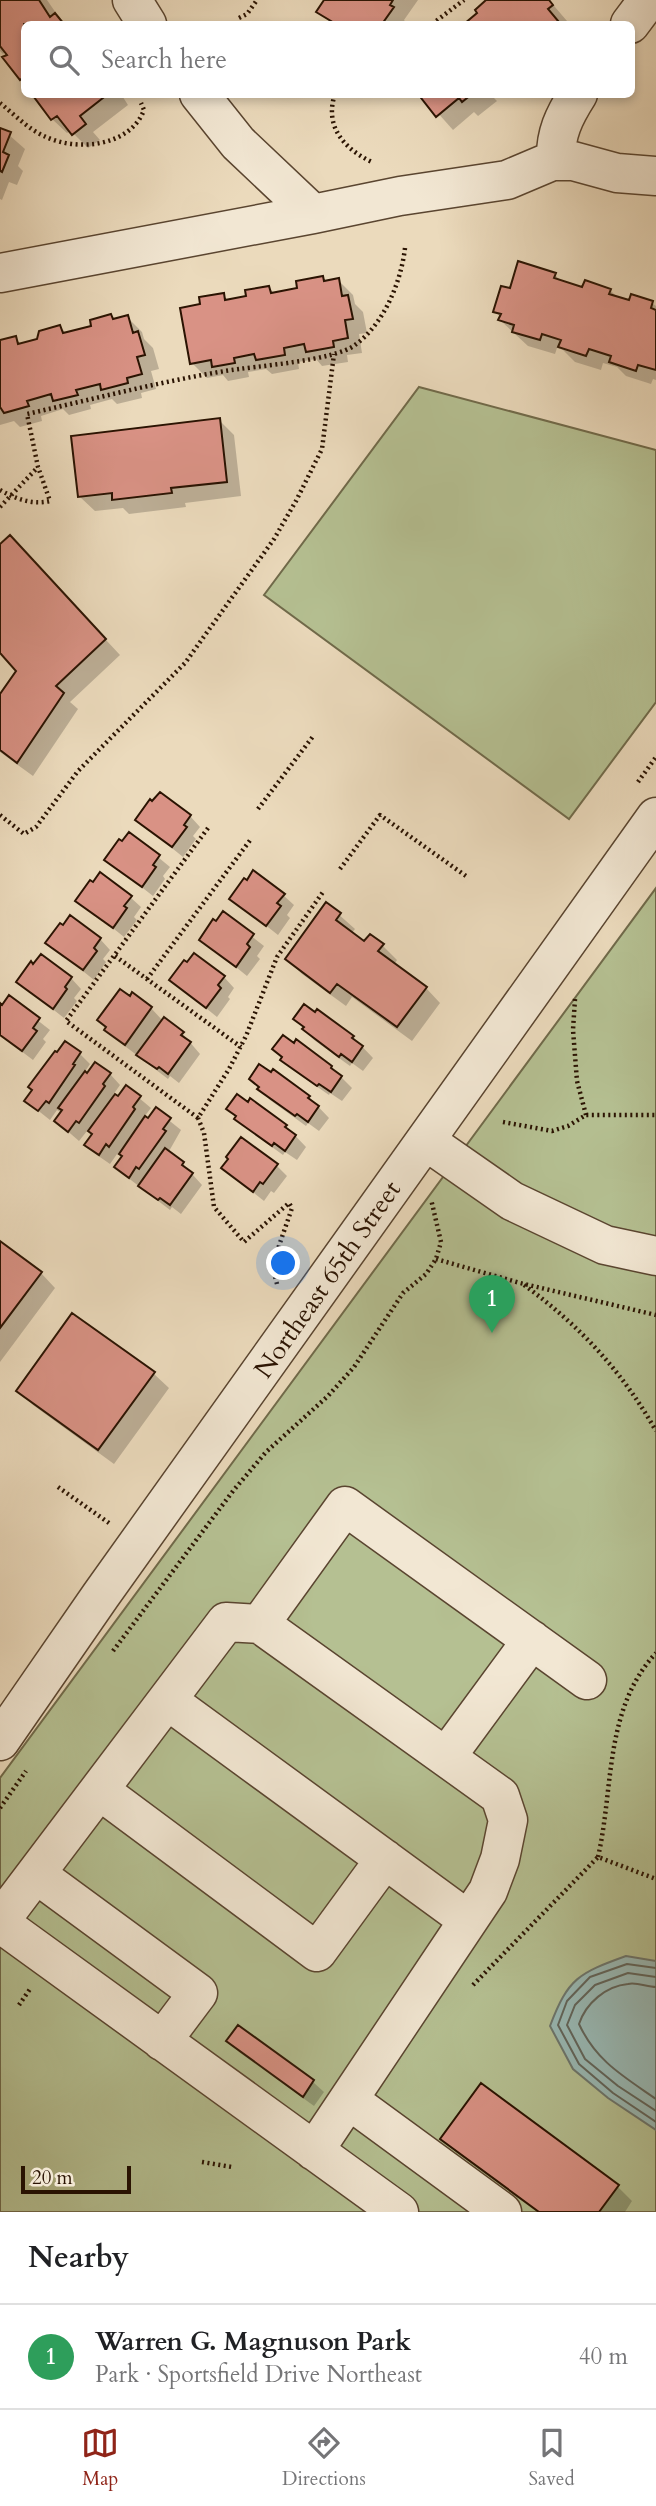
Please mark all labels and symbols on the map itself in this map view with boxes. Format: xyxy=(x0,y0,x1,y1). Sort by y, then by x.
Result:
street label: Northeast 65th Street xyxy=(246,1173,409,1385)
your location xyxy=(266,1246,300,1280)
pin: 1 xyxy=(469,1275,515,1333)
scale bar xyxy=(21,2163,131,2195)

